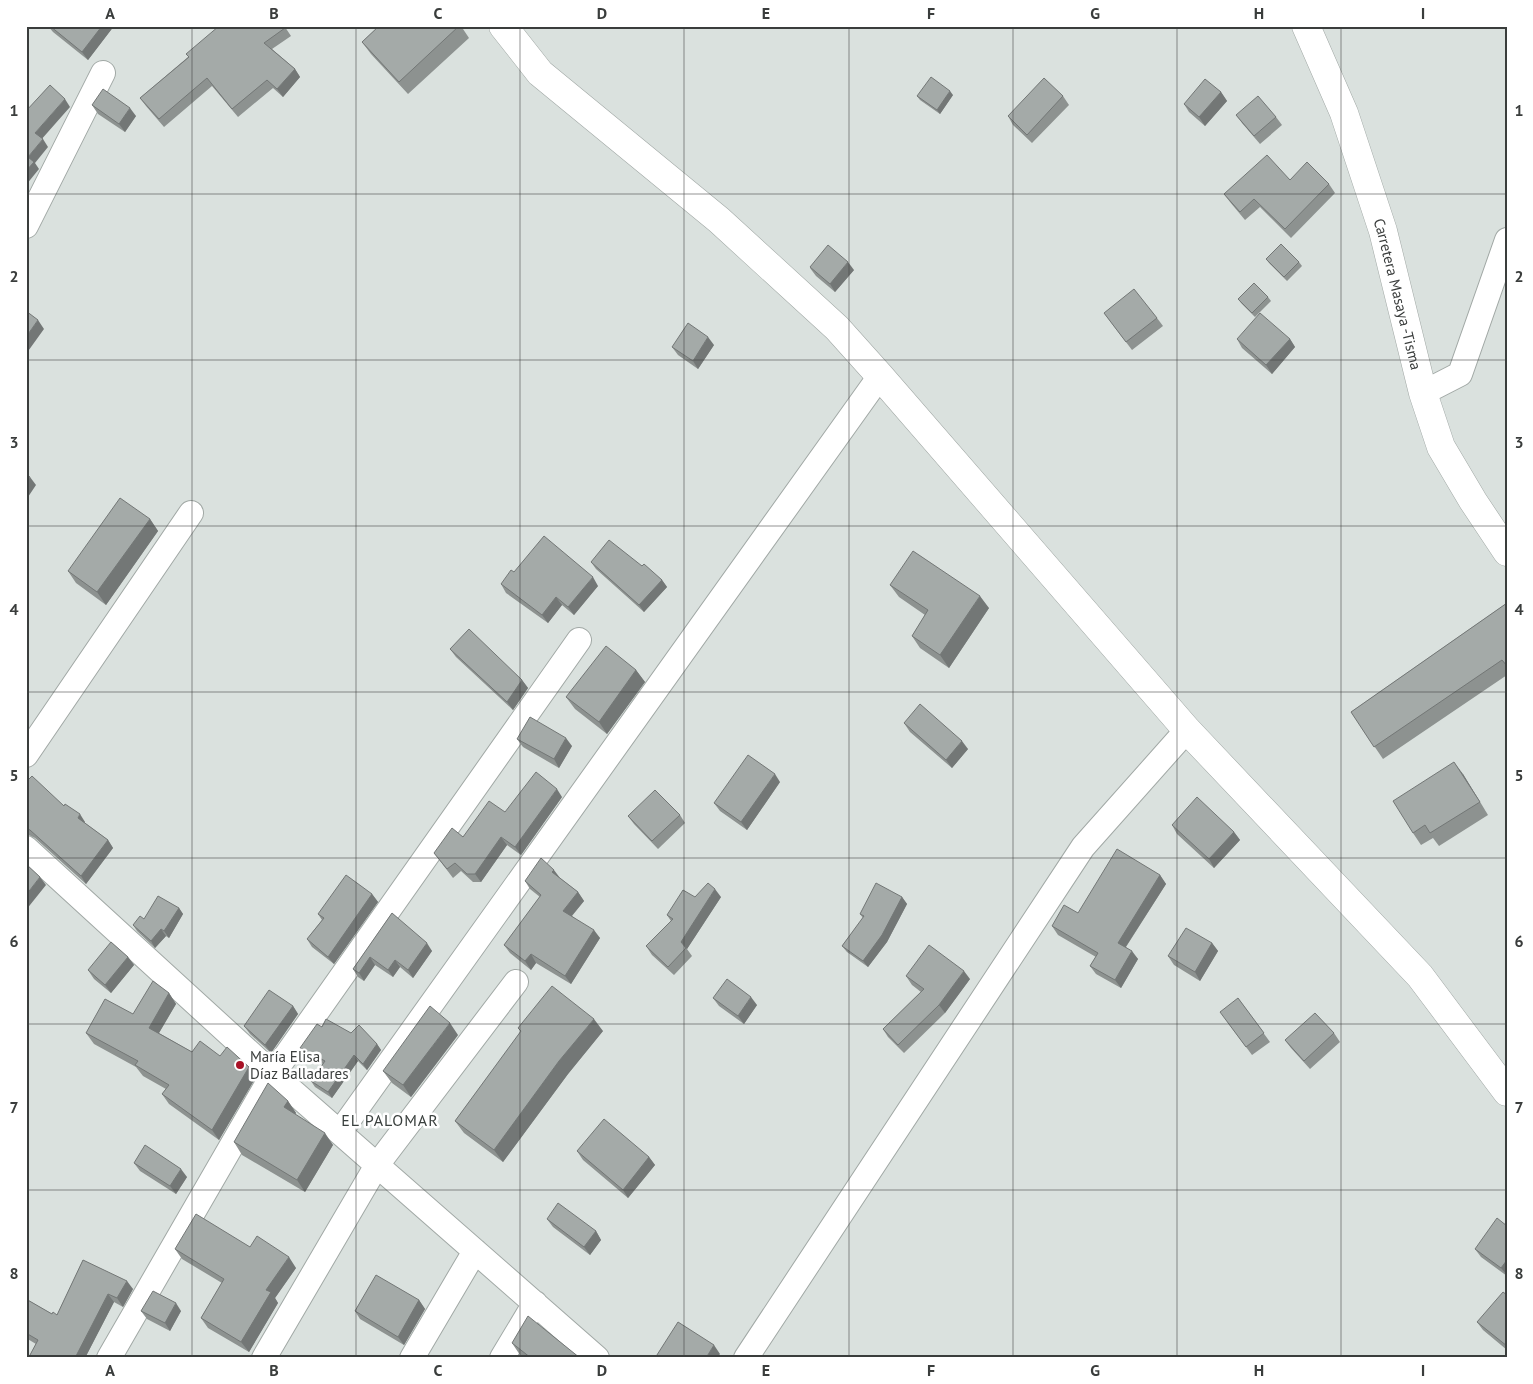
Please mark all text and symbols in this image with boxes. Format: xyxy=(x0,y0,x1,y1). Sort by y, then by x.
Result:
text: A xyxy=(105,3,115,23)
text: B xyxy=(269,3,279,23)
text: C xyxy=(434,3,443,23)
text: D xyxy=(597,3,607,23)
text: E xyxy=(762,3,770,23)
text: F xyxy=(927,3,935,23)
text: G xyxy=(1090,3,1100,23)
text: H xyxy=(1254,3,1264,23)
text: I xyxy=(1421,3,1425,23)
text: 1 xyxy=(9,100,19,120)
text: 1 xyxy=(1514,100,1524,120)
street label: Carretera Masaya -Tisma xyxy=(1370,216,1426,372)
text: 2 xyxy=(9,266,19,286)
text: 2 xyxy=(1514,266,1524,286)
text: 3 xyxy=(9,432,19,452)
text: 3 xyxy=(1514,432,1524,452)
text: 4 xyxy=(9,599,19,619)
text: 4 xyxy=(1514,599,1524,619)
text: 5 xyxy=(9,765,19,785)
text: 5 xyxy=(1514,765,1524,785)
text: 6 xyxy=(9,931,19,951)
text: 6 xyxy=(1514,931,1524,951)
place label: María Elisa Díaz Balladares xyxy=(250,1047,348,1083)
marker: María Elisa Díaz Balladares xyxy=(234,1059,246,1071)
text: 7 xyxy=(9,1097,19,1117)
text: 7 xyxy=(1514,1097,1524,1117)
district label: EL PALOMAR xyxy=(341,1110,439,1130)
text: 8 xyxy=(9,1263,19,1283)
text: 8 xyxy=(1514,1263,1524,1283)
text: A xyxy=(105,1360,115,1380)
text: B xyxy=(269,1360,279,1380)
text: C xyxy=(434,1360,443,1380)
text: D xyxy=(597,1360,607,1380)
text: E xyxy=(762,1360,770,1380)
text: F xyxy=(927,1360,935,1380)
text: G xyxy=(1090,1360,1100,1380)
text: H xyxy=(1254,1360,1264,1380)
text: I xyxy=(1421,1360,1425,1380)

